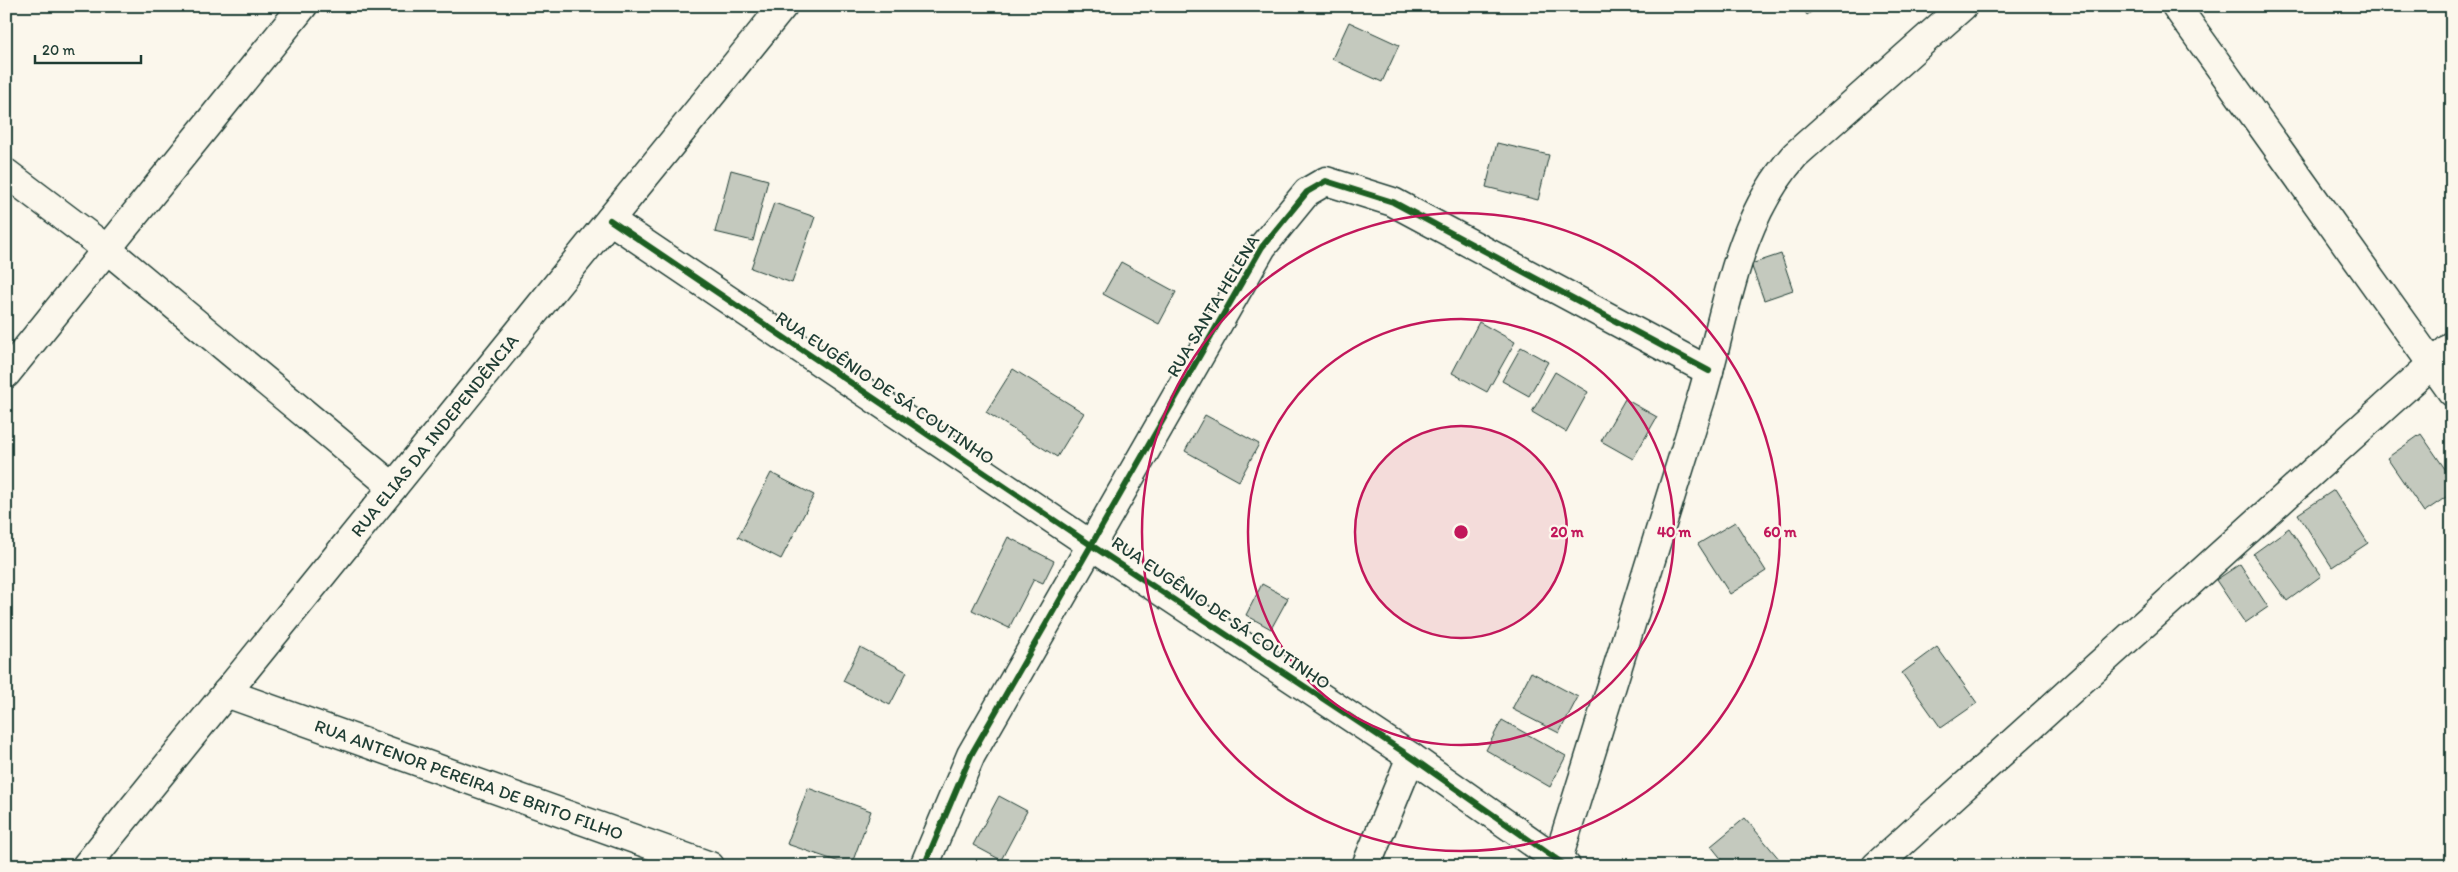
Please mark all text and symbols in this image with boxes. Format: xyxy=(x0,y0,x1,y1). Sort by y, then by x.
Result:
scale bar xyxy=(35,32,141,64)
text: 20 m xyxy=(42,41,76,59)
street label: RUA SANTA HELENA xyxy=(1162,230,1264,381)
street label: RUA EUGÊNIO DE SÁ COUTINHO xyxy=(771,306,999,470)
street label: RUA ELIAS DA INDEPENDÊNCIA xyxy=(346,329,524,541)
centre of rings xyxy=(1452,523,1470,541)
text: 20 m xyxy=(1550,523,1584,541)
text: 40 m xyxy=(1657,523,1692,541)
text: 60 m xyxy=(1763,523,1797,541)
street label: RUA EUGÊNIO DE SÁ COUTINHO xyxy=(1107,531,1335,695)
street label: RUA ANTENOR PEREIRA DE BRITO FILHO xyxy=(312,715,626,845)

